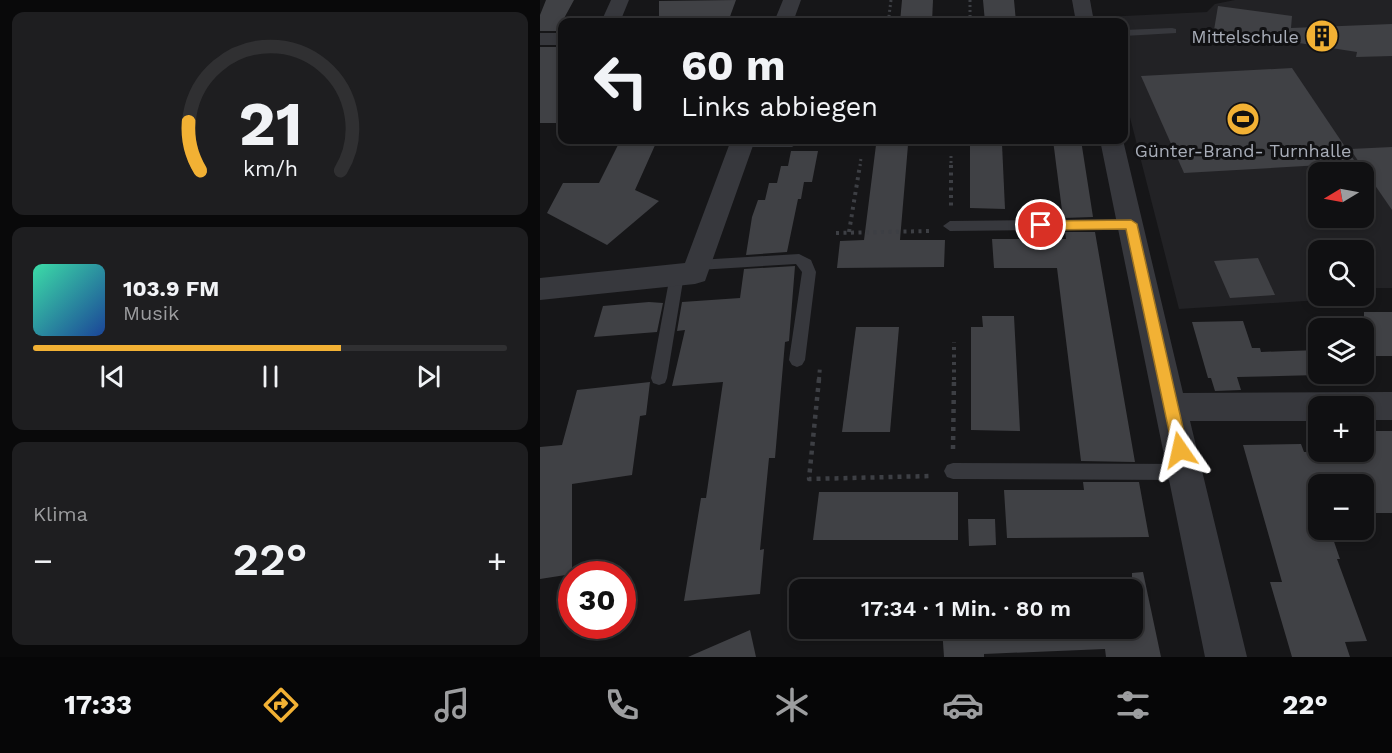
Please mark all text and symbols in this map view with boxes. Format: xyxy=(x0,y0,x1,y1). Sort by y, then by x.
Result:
building icon: Mittelschule xyxy=(1304,18,1340,54)
place label: Mittelschule xyxy=(1191,26,1299,47)
text: 60 m xyxy=(681,41,785,90)
icon: left xyxy=(582,42,660,120)
text: 21 xyxy=(238,87,302,160)
text: Links abbiegen xyxy=(681,91,878,123)
sports icon: Günter-Brand- Turnhalle xyxy=(1225,101,1261,137)
place label: Günter-Brand- Turnhalle xyxy=(1135,140,1351,161)
text: km/h xyxy=(242,156,298,181)
north arrow xyxy=(1308,162,1374,228)
map controls xyxy=(1308,162,1374,540)
pin xyxy=(1015,199,1066,250)
icon: arrive xyxy=(1024,208,1057,241)
button: search xyxy=(1308,240,1374,306)
text: 103.9 FM xyxy=(123,276,219,301)
text: Musik xyxy=(123,301,179,325)
button: layers xyxy=(1308,318,1374,384)
icon: previous xyxy=(96,360,129,393)
icon: pause xyxy=(254,360,287,393)
icon: next xyxy=(412,360,445,393)
button: + xyxy=(1308,396,1374,462)
position arrow xyxy=(1148,418,1212,482)
button: − xyxy=(1308,474,1374,540)
text: Klima xyxy=(33,502,88,526)
text: 22° xyxy=(233,533,307,586)
text: − xyxy=(33,541,53,580)
text: + xyxy=(487,541,507,580)
speed limit sign: 30 xyxy=(558,561,636,639)
text: 17:34 · 1 Min. · 80 m xyxy=(861,596,1071,621)
icon: directions xyxy=(260,684,302,726)
icon: music xyxy=(431,684,473,726)
icon: phone xyxy=(601,684,643,726)
icon: climate xyxy=(771,684,813,726)
icon: car xyxy=(942,684,984,726)
icon: filters xyxy=(1112,684,1154,726)
text: 17:33 xyxy=(64,689,132,721)
text: 22° xyxy=(1282,689,1328,721)

